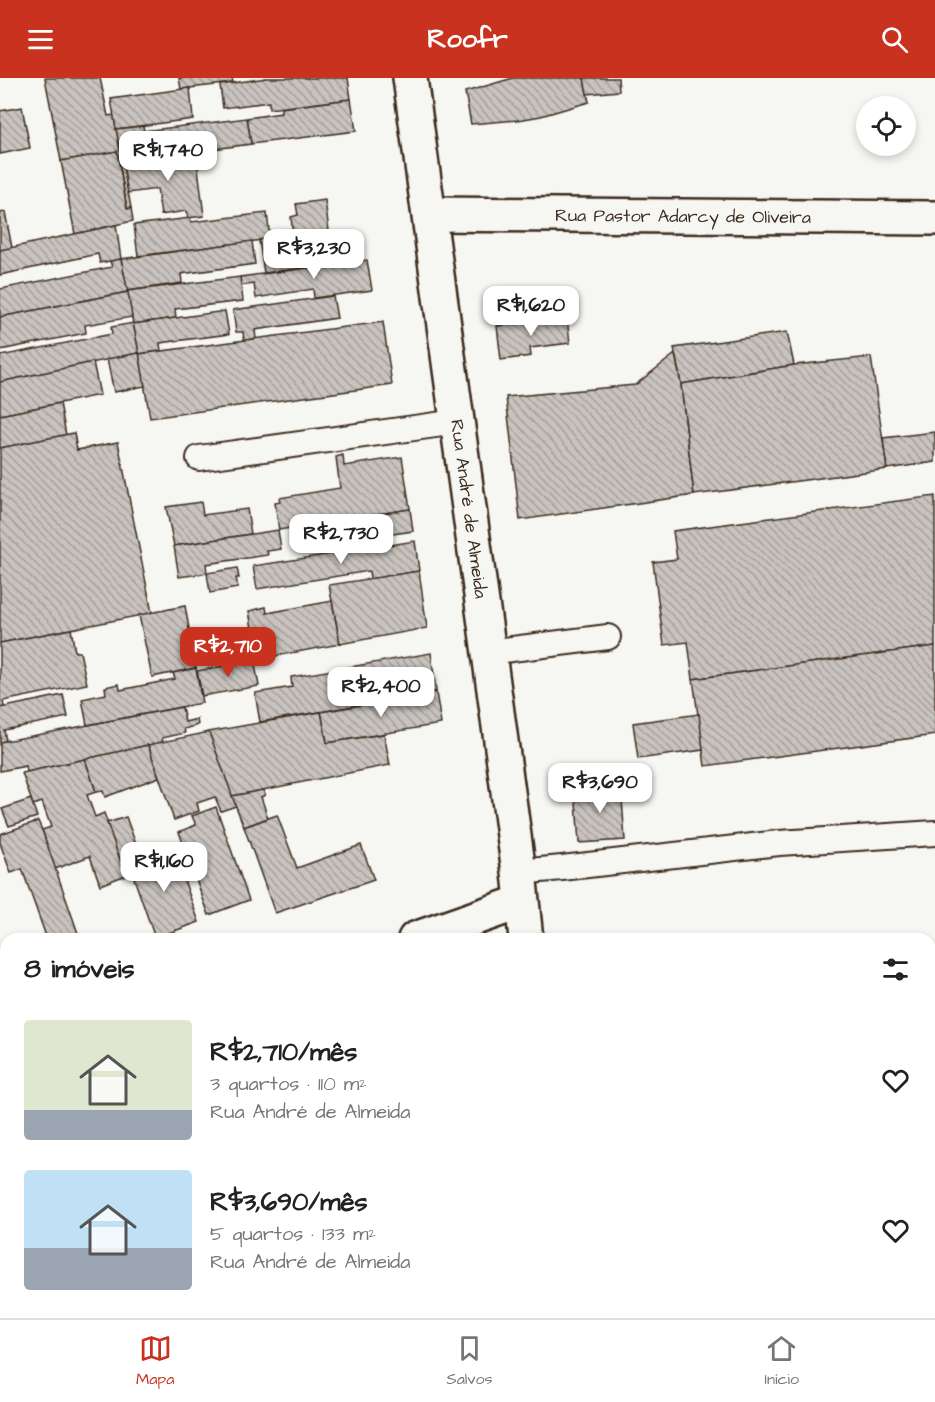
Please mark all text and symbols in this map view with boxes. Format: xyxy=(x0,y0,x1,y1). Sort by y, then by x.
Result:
text: Roofr xyxy=(427,20,508,58)
icon: menu xyxy=(24,23,57,56)
icon: search xyxy=(878,23,911,56)
map controls xyxy=(856,96,916,156)
button: locate xyxy=(856,96,916,156)
pin: R$1,740 xyxy=(113,131,223,182)
text: R$1,740 xyxy=(133,136,203,164)
street label: Rua Pastor Adarcy de Oliveira xyxy=(555,203,811,230)
pin: R$3,230 xyxy=(259,229,369,280)
text: R$3,230 xyxy=(277,234,351,262)
pin: R$1,620 xyxy=(476,286,586,337)
text: R$1,620 xyxy=(497,291,565,319)
street label: Rua André de Almeida xyxy=(444,418,493,600)
pin: R$2,730 xyxy=(286,514,396,565)
text: R$2,730 xyxy=(303,519,379,547)
pin: R$2,710 xyxy=(173,627,283,678)
text: R$2,710 xyxy=(194,632,262,660)
pin: R$2,400 xyxy=(326,667,436,718)
text: R$2,400 xyxy=(341,672,421,700)
pin: R$3,690 xyxy=(545,763,655,814)
text: R$3,690 xyxy=(562,768,638,796)
pin: R$1,160 xyxy=(109,842,219,893)
text: R$1,160 xyxy=(134,847,194,875)
text: 8 imóveis xyxy=(24,951,135,987)
icon: filters xyxy=(879,953,912,986)
text: R$2,710/mês xyxy=(210,1034,357,1070)
icon: home xyxy=(72,1044,144,1116)
icon: heart xyxy=(879,1064,912,1097)
text: 3 quartos · 110 m² xyxy=(210,1070,367,1098)
text: Rua André de Almeida xyxy=(210,1098,410,1126)
text: R$3,690/mês xyxy=(210,1184,368,1220)
icon: home xyxy=(72,1194,144,1266)
icon: heart xyxy=(879,1214,912,1247)
text: 5 quartos · 133 m² xyxy=(210,1220,376,1248)
text: Rua André de Almeida xyxy=(210,1248,410,1276)
tab: Mapa xyxy=(136,1332,174,1390)
tab: Salvos xyxy=(446,1332,493,1390)
tab: Início xyxy=(765,1332,799,1390)

